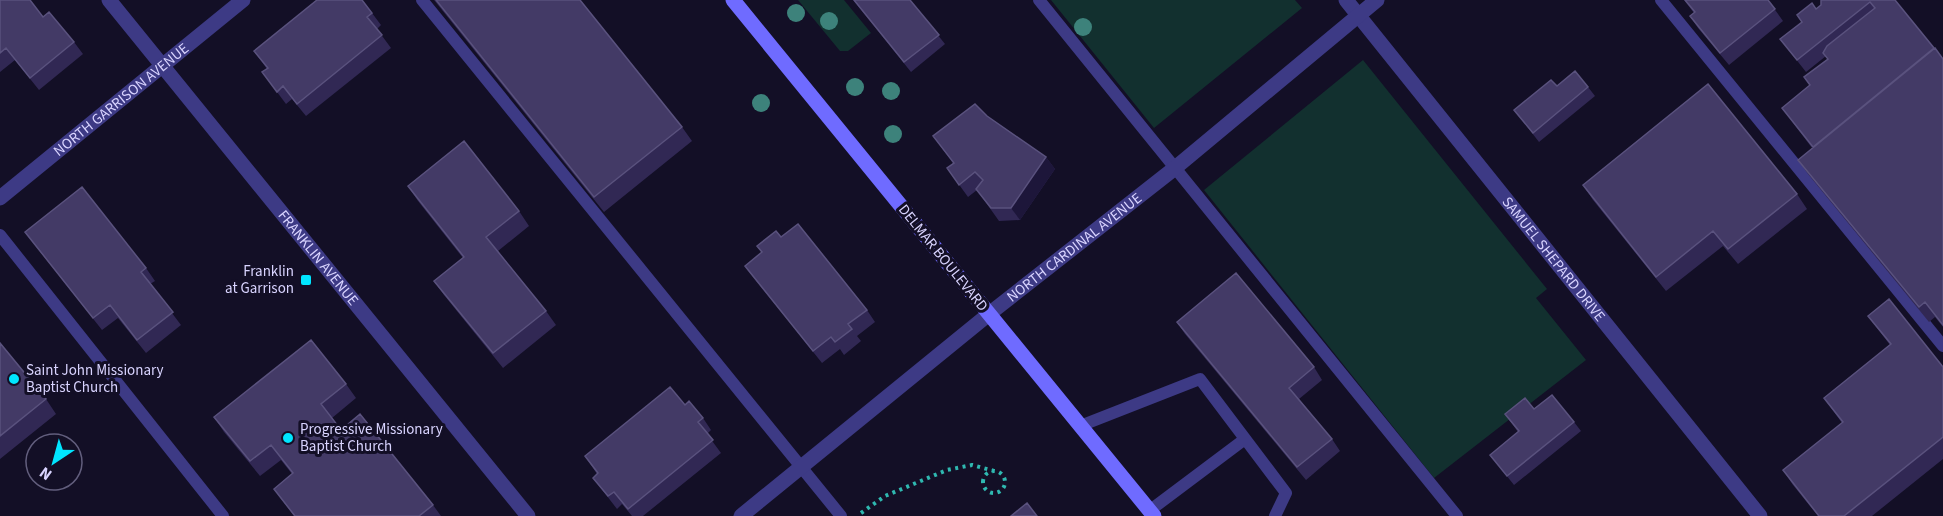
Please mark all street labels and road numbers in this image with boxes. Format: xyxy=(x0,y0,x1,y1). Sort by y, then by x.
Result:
street label: NORTH GARRISON AVENUE xyxy=(49,38,193,161)
street label: NORTH CARDINAL AVENUE xyxy=(1002,188,1146,307)
street label: SAMUEL SHEPARD DRIVE xyxy=(1497,192,1610,326)
street label: DELMAR BOULEVARD xyxy=(893,200,993,316)
street label: FRANKLIN AVENUE xyxy=(273,206,363,310)

